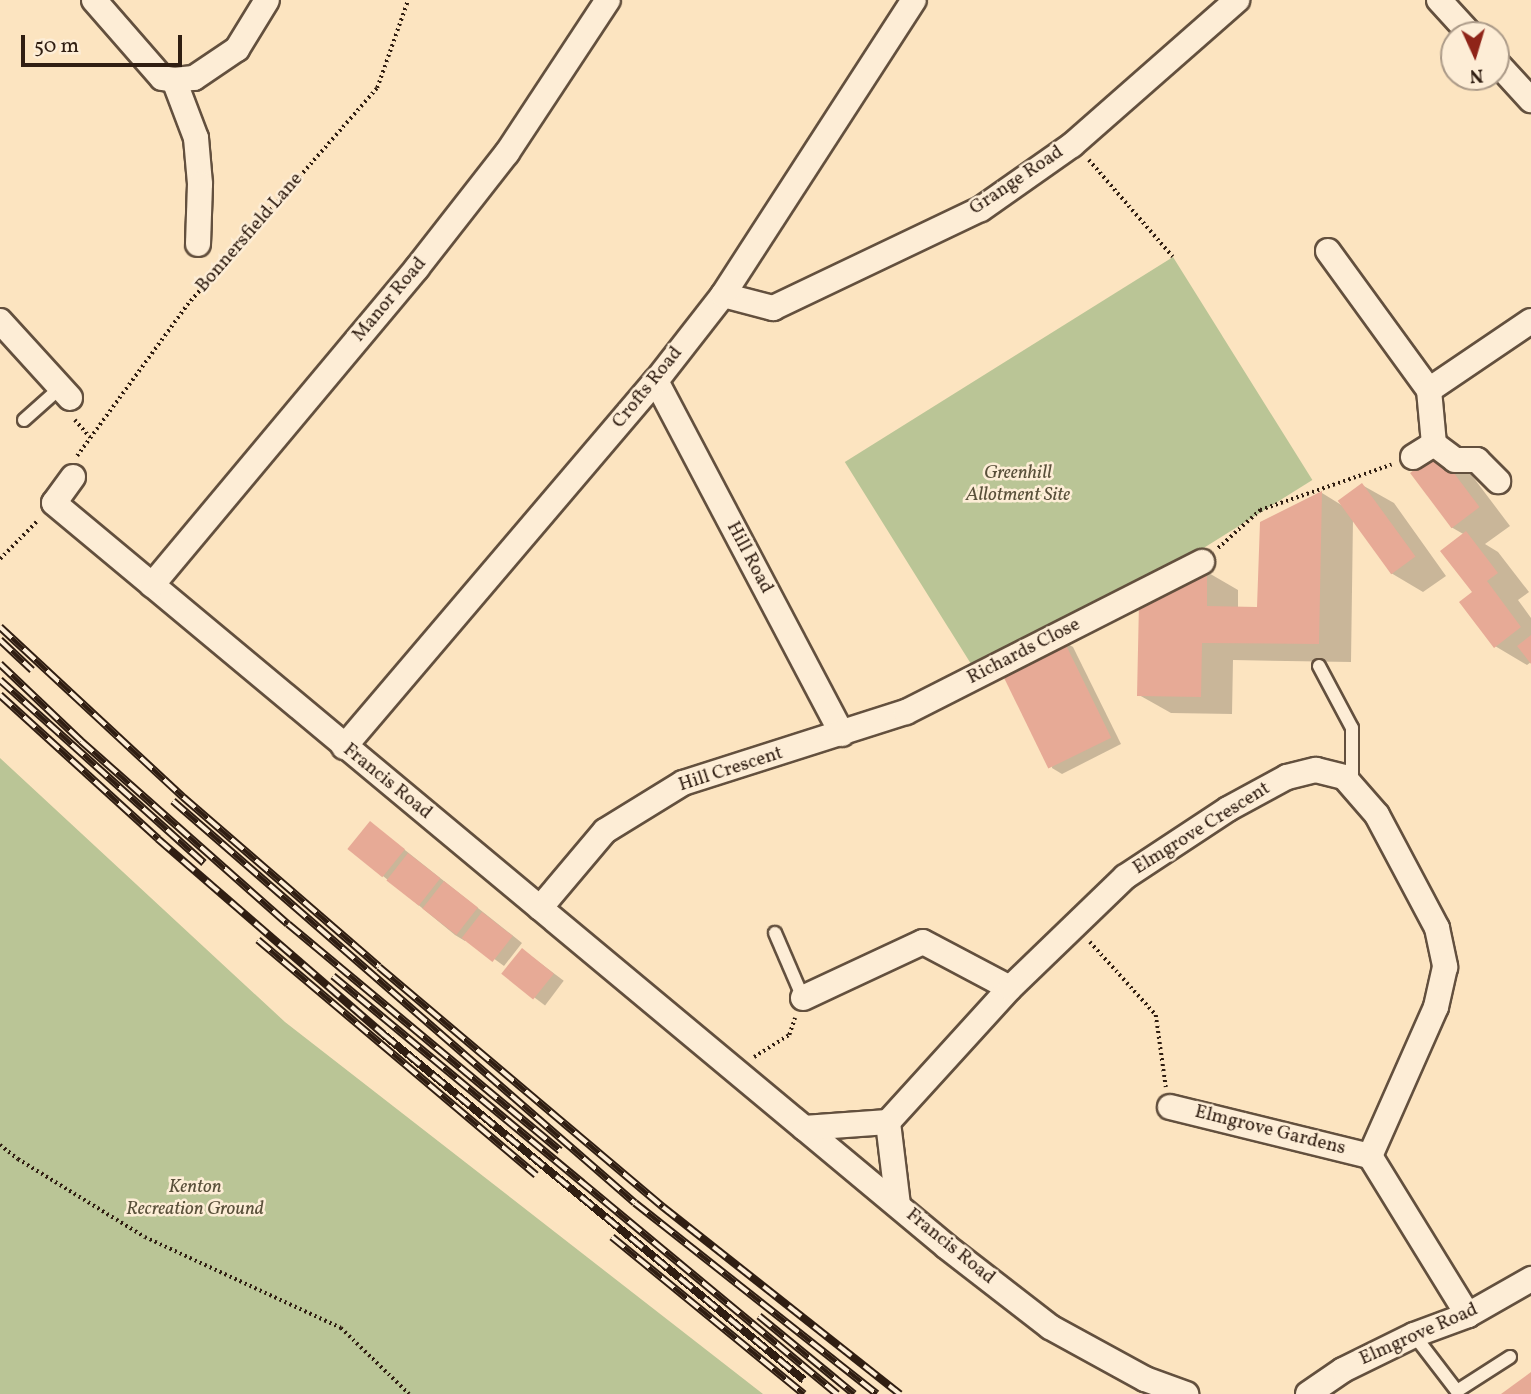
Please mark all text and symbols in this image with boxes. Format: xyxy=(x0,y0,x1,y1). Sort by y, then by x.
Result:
scale bar xyxy=(24,21,186,65)
north arrow xyxy=(1440,21,1510,91)
text: 50 m xyxy=(34,32,79,61)
text: N xyxy=(1469,62,1484,88)
street label: Grange Road xyxy=(966,141,1068,221)
street label: Bonnersfield Lane xyxy=(192,168,308,298)
street label: Manor Road xyxy=(348,253,432,347)
street label: Crofts Road xyxy=(608,343,688,433)
park label: Greenhill Allotment Site xyxy=(966,463,1070,507)
street label: Hill Road xyxy=(721,518,777,598)
street label: Richards Close xyxy=(964,614,1084,690)
street label: Francis Road xyxy=(338,739,436,825)
street label: Hill Crescent xyxy=(676,742,786,798)
street label: Elmgrove Crescent xyxy=(1129,778,1275,880)
street label: Elmgrove Gardens xyxy=(1192,1101,1348,1161)
park label: Kenton Recreation Ground xyxy=(126,1177,264,1221)
street label: Francis Road xyxy=(901,1204,999,1290)
street label: Elmgrove Road xyxy=(1356,1299,1482,1371)

